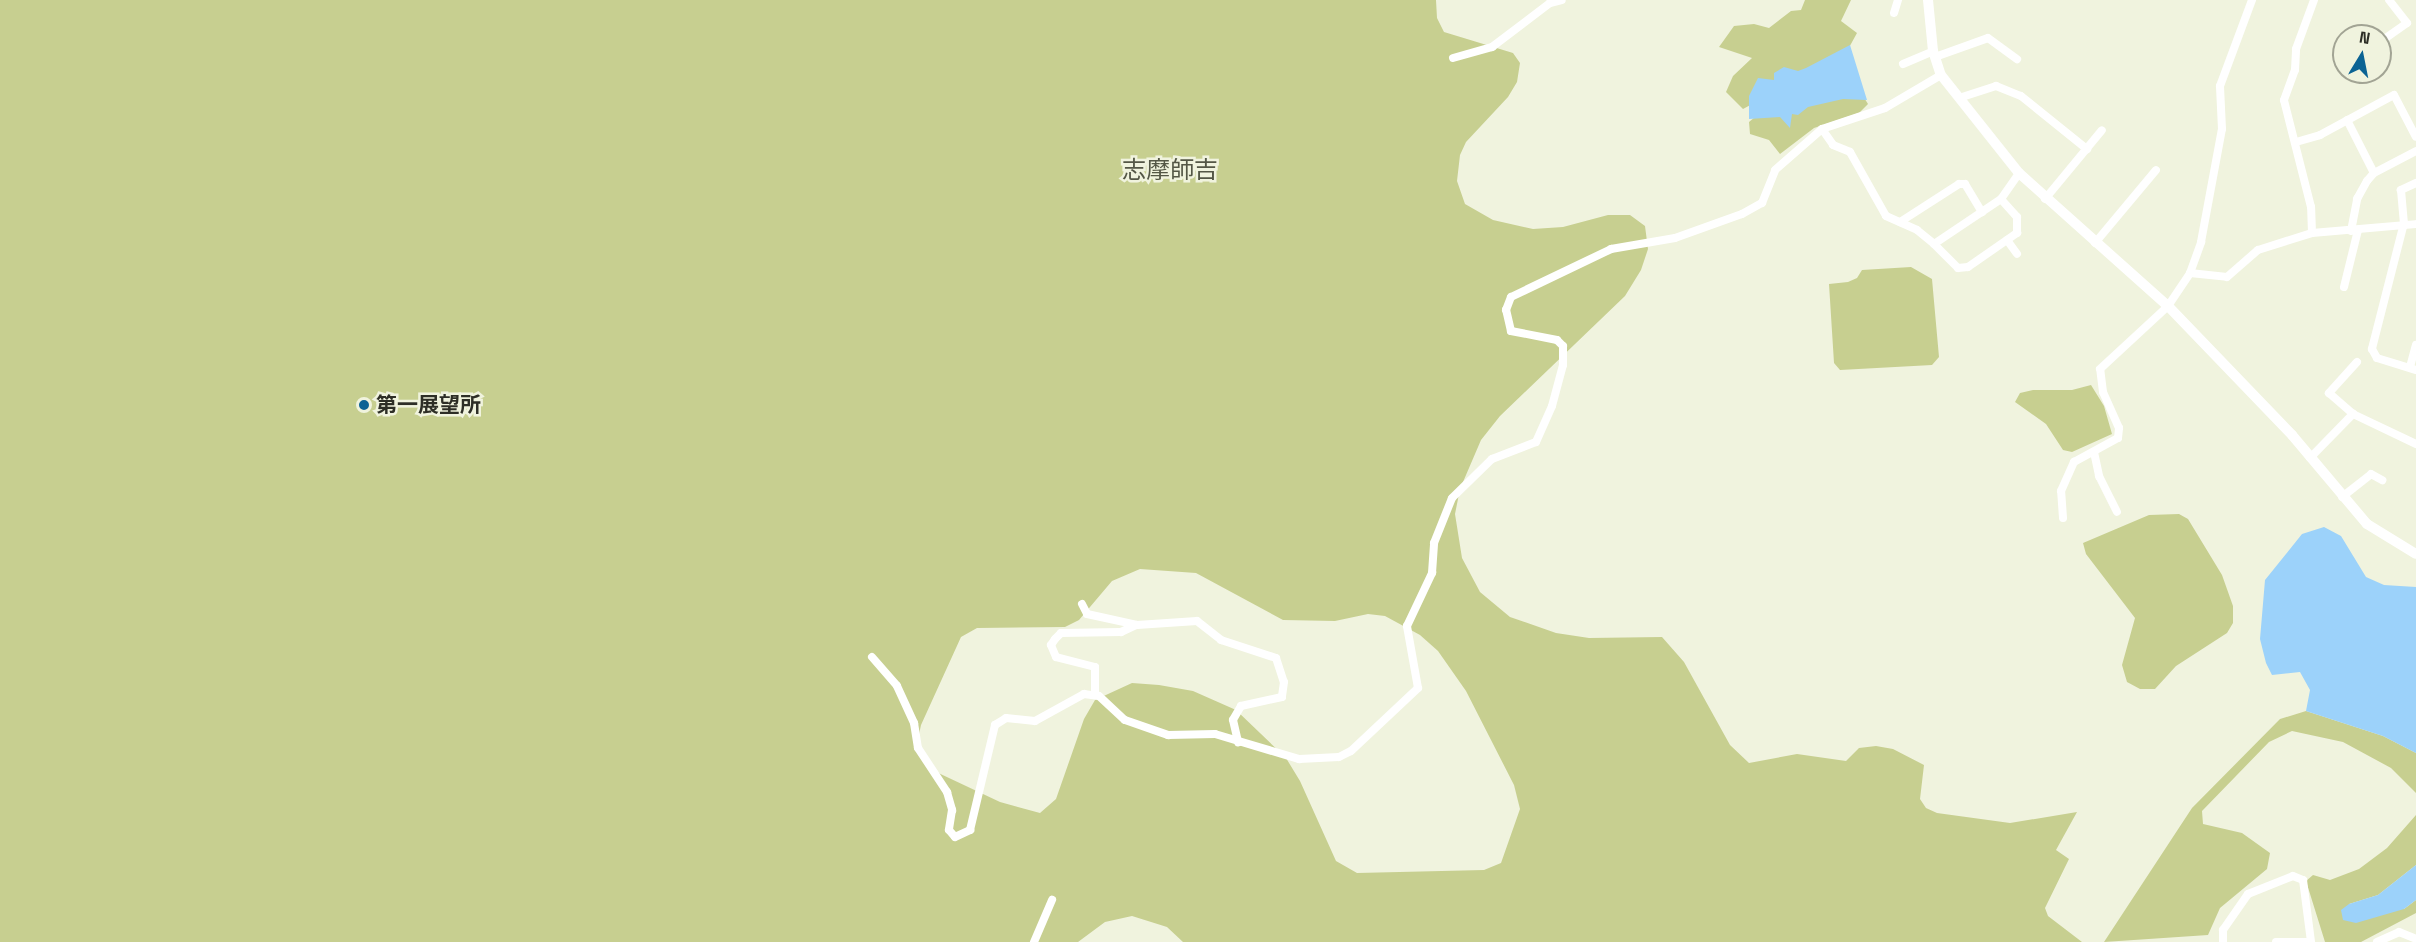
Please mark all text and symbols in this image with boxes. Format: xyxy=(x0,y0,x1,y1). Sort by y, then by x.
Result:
north arrow xyxy=(2332,24,2392,84)
text: N xyxy=(2358,26,2372,49)
district label: 志摩師吉 xyxy=(1122,156,1218,184)
place label: 第一展望所 xyxy=(376,392,481,418)
marker: 第一展望所 xyxy=(357,398,371,412)

